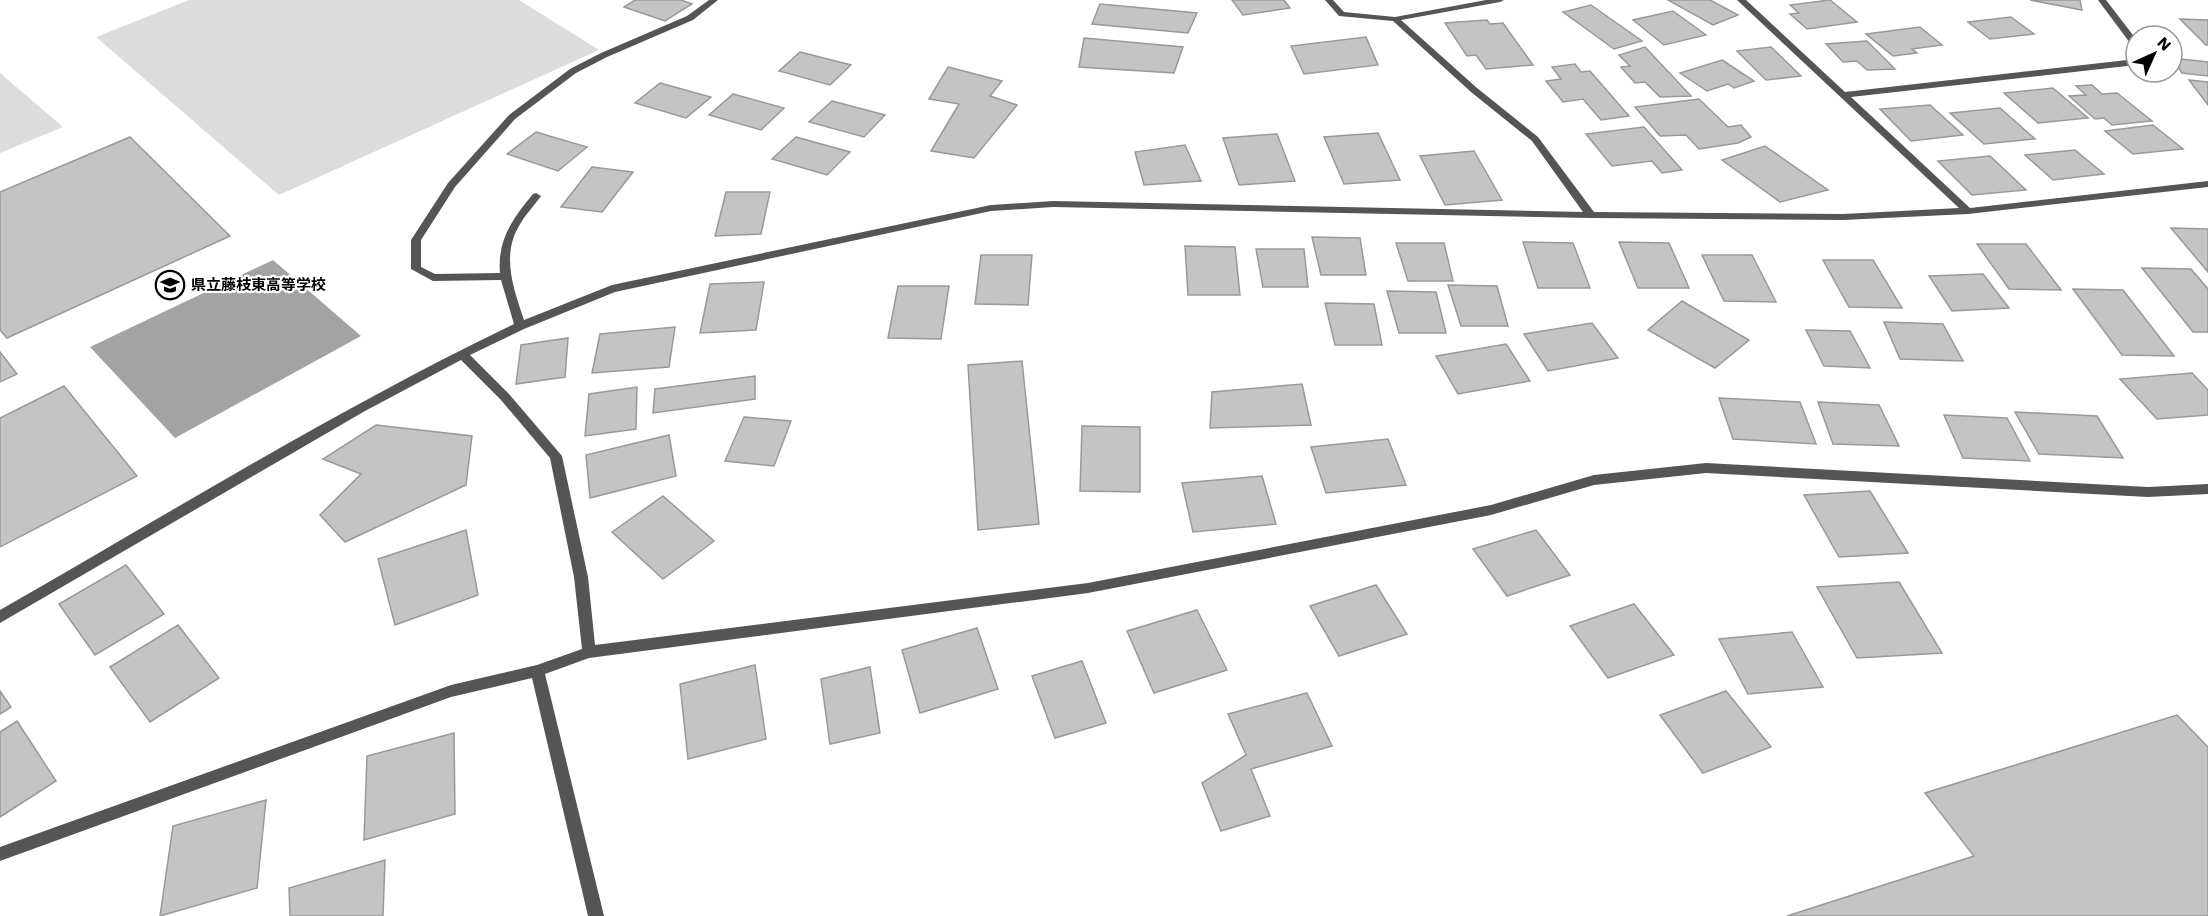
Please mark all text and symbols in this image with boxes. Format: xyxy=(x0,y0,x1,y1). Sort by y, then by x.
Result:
north arrow xyxy=(2124,24,2184,84)
text: N xyxy=(2153,33,2175,55)
school or university icon: 県立藤枝東高等学校 xyxy=(154,269,186,301)
place label: 県立藤枝東高等学校 xyxy=(191,276,326,294)

